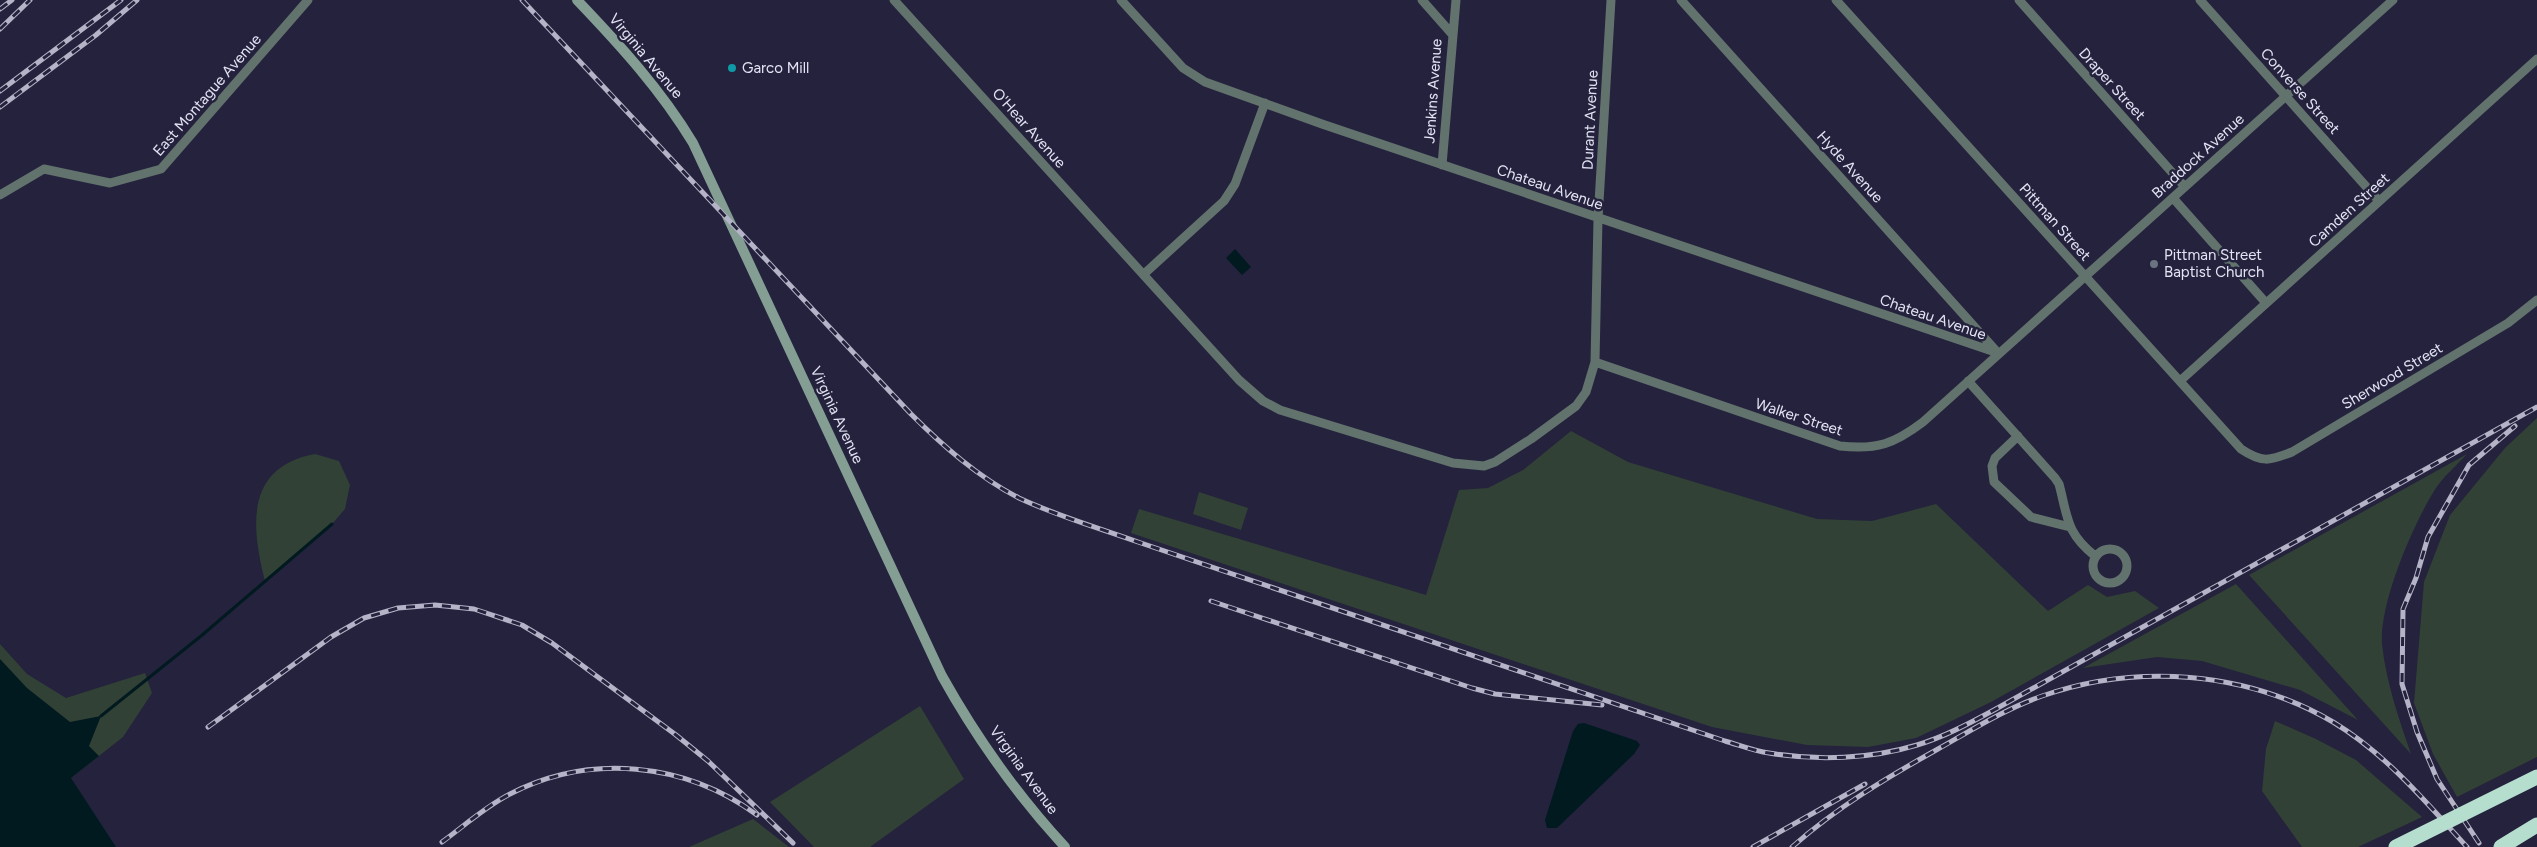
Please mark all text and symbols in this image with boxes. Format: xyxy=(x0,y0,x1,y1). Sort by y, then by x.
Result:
street label: Virginia Avenue xyxy=(605,10,687,102)
street label: East Montague Avenue xyxy=(149,30,265,160)
street label: Jenkins Avenue xyxy=(1420,38,1446,144)
street label: Draper Street xyxy=(2075,44,2149,124)
street label: Converse Street xyxy=(2257,44,2344,138)
place label: Garco Mill xyxy=(742,59,809,77)
marker: Garco Mill xyxy=(726,62,738,74)
street label: Durant Avenue xyxy=(1578,70,1602,170)
street label: O'Hear Avenue xyxy=(988,84,1070,172)
street label: Braddock Avenue xyxy=(2148,110,2248,202)
street label: Hyde Avenue xyxy=(1813,127,1887,207)
street label: Chateau Avenue xyxy=(1495,160,1605,214)
street label: Camden Street xyxy=(2305,169,2393,251)
street label: Pittman Street xyxy=(2016,180,2095,265)
place label: Pittman Street Baptist Church xyxy=(2164,246,2264,281)
marker: Pittman Street Baptist Church xyxy=(2148,258,2160,270)
street label: Chateau Avenue xyxy=(1878,290,1988,344)
street label: Sherwood Street xyxy=(2338,339,2446,413)
street label: Virginia Avenue xyxy=(807,364,867,466)
street label: Walker Street xyxy=(1753,394,1845,440)
street label: Virginia Avenue xyxy=(986,722,1062,818)

